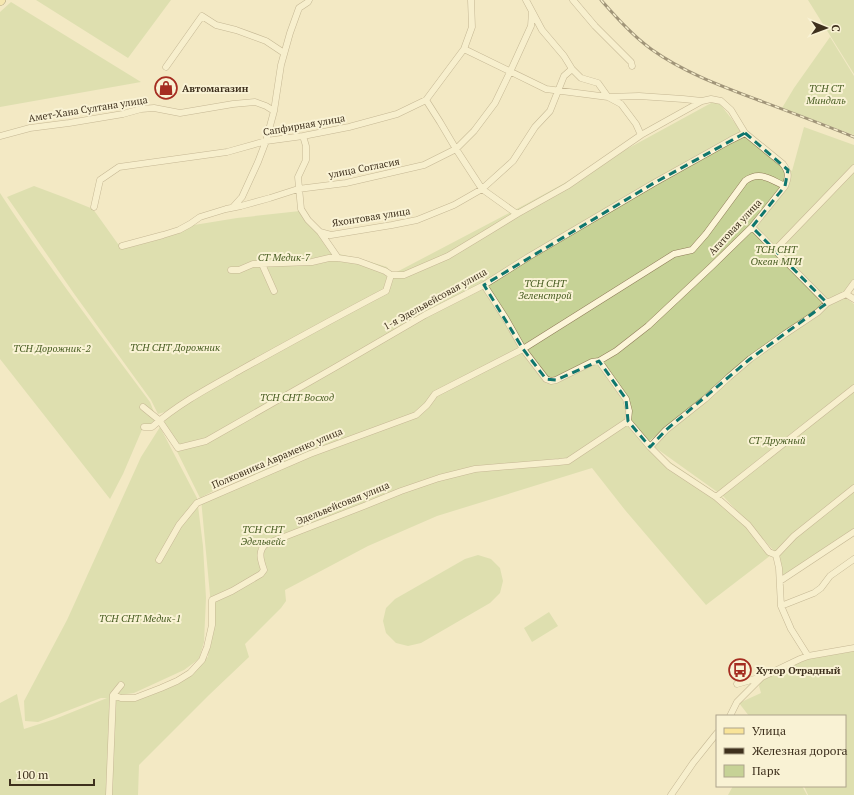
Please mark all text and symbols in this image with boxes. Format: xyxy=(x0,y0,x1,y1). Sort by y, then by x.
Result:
north arrow xyxy=(806,8,846,48)
text: С xyxy=(829,24,843,32)
shop icon: Автомагазин xyxy=(153,75,179,101)
place label: Автомагазин xyxy=(182,82,249,95)
park label: ТСН СТ Миндаль xyxy=(805,82,846,107)
street label: Амет-Хана Султана улица xyxy=(27,93,149,125)
street label: Сапфирная улица xyxy=(262,111,346,139)
street label: улица Согласия xyxy=(326,155,401,181)
street label: Агатовая улица xyxy=(706,196,764,258)
street label: Яхонтовая улица xyxy=(331,204,411,230)
park label: ТСН СНТ Океан МГИ xyxy=(751,243,803,268)
park label: СТ Медик-7 xyxy=(258,251,311,264)
street label: 1-я Эдельвейсовая улица xyxy=(381,265,489,333)
park label: ТСН СНТ Зеленстрой xyxy=(518,277,572,302)
park label: ТСН СНТ Дорожник xyxy=(130,341,220,354)
park label: ТСН Дорожник-2 xyxy=(13,342,91,355)
park label: ТСН СНТ Восход xyxy=(260,391,334,404)
street label: Полковника Авраменко улица xyxy=(210,424,344,492)
park label: СТ Дружный xyxy=(749,434,806,447)
street label: Эдельвейсовая улица xyxy=(295,478,391,528)
park label: ТСН СНТ Эдельвейс xyxy=(241,523,286,548)
park label: ТСН СНТ Медик-1 xyxy=(99,612,181,625)
bus stop icon: Хутор Отрадный xyxy=(727,657,753,683)
place label: Хутор Отрадный xyxy=(756,664,841,677)
legend xyxy=(716,715,846,787)
text: Улица xyxy=(752,723,786,738)
text: Железная дорога xyxy=(752,743,848,758)
scale bar xyxy=(10,761,94,787)
text: Парк xyxy=(752,763,780,778)
text: 100 m xyxy=(16,767,49,782)

